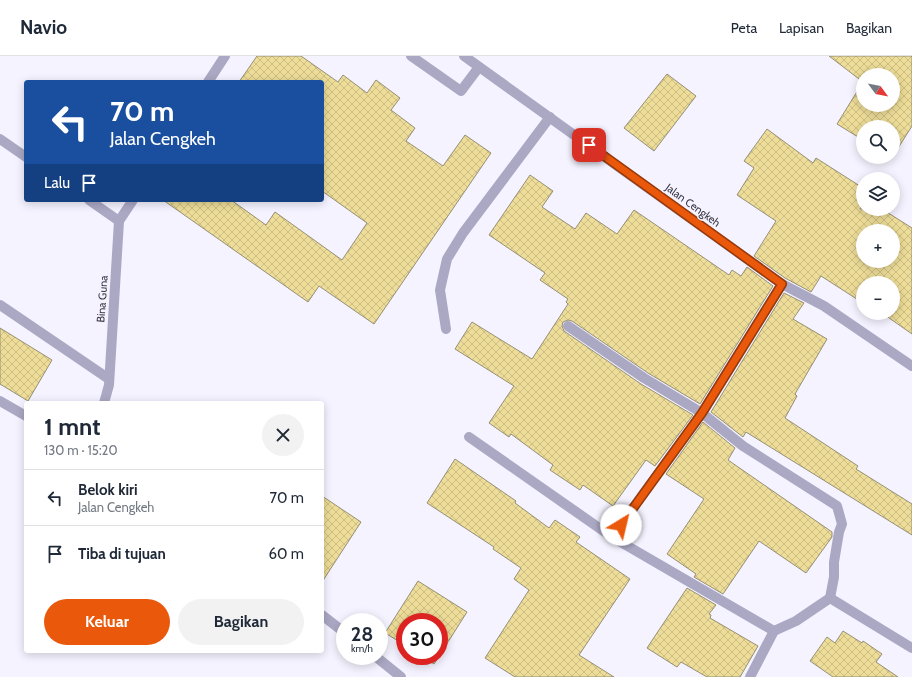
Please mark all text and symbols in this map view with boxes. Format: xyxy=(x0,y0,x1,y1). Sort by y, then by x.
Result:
text: Navio xyxy=(20,16,67,39)
text: Peta xyxy=(731,19,757,37)
text: Lapisan xyxy=(779,19,824,37)
text: Bagikan xyxy=(846,19,892,37)
north arrow xyxy=(856,68,900,112)
map controls xyxy=(856,68,900,320)
text: 70 m xyxy=(110,94,174,128)
icon: left xyxy=(44,96,96,148)
button: search xyxy=(856,120,900,164)
text: Jalan Cengkeh xyxy=(110,128,216,150)
pin xyxy=(572,128,606,162)
icon: arrive xyxy=(578,134,600,156)
icon: arrive xyxy=(78,172,100,194)
button: layers xyxy=(856,172,900,216)
text: Lalu xyxy=(44,174,70,192)
street label: Jalan Cengkeh xyxy=(662,180,723,230)
button: + xyxy=(856,224,900,268)
street label: Bina Guna xyxy=(93,274,111,323)
button: − xyxy=(856,276,900,320)
text: 1 mnt xyxy=(44,412,100,441)
button: close xyxy=(262,414,304,456)
text: 130 m · 15:20 xyxy=(44,442,117,458)
text: Belok kiri xyxy=(78,481,138,499)
icon: left xyxy=(44,487,66,509)
text: 70 m xyxy=(270,489,304,507)
text: Jalan Cengkeh xyxy=(78,499,154,515)
position arrow xyxy=(600,504,642,546)
icon: arrive xyxy=(44,543,66,565)
text: Tiba di tujuan xyxy=(78,545,166,563)
text: 60 m xyxy=(268,545,304,563)
button: Keluar xyxy=(44,599,170,645)
button: Bagikan xyxy=(178,599,304,645)
speed limit sign: 30 xyxy=(396,613,448,665)
text: 28 xyxy=(351,622,373,646)
text: km/h xyxy=(351,642,373,655)

